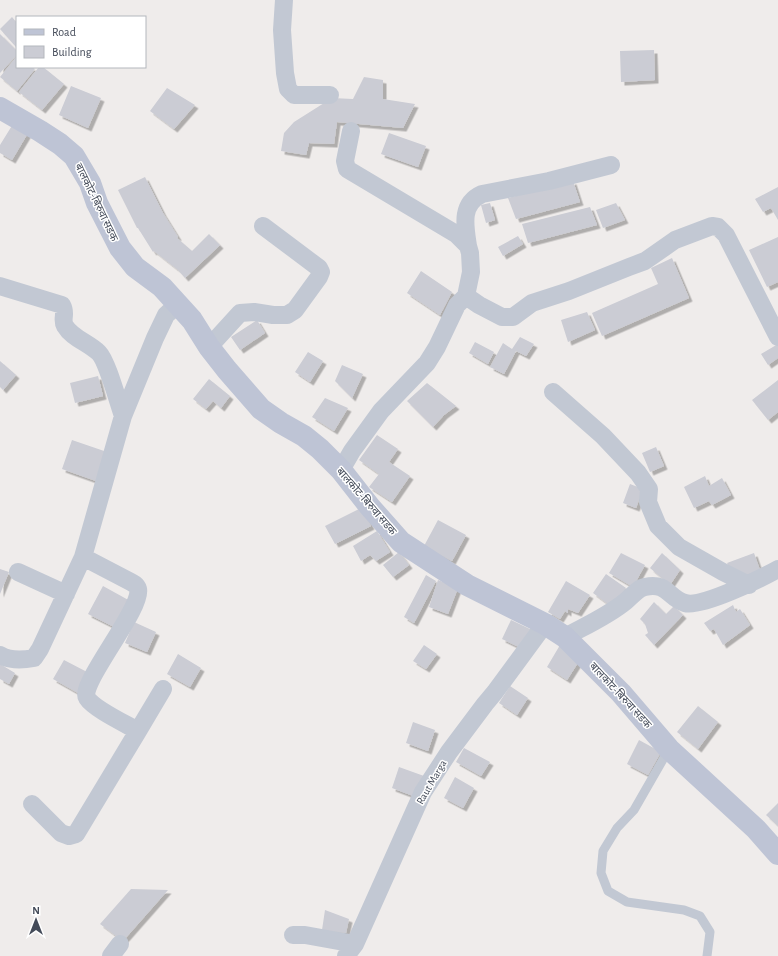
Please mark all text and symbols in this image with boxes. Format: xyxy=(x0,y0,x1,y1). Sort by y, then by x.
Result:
legend xyxy=(16,16,146,68)
text: Road xyxy=(52,26,76,38)
text: Building xyxy=(52,46,92,58)
street label: बालकोट-बिरुवा सडक xyxy=(73,161,121,243)
street label: बालकोट-बिरुवा सडक xyxy=(335,465,400,537)
street label: बालकोट-बिरुवा सडक xyxy=(588,660,655,731)
street label: Raut Marga xyxy=(414,758,449,806)
north arrow xyxy=(16,900,56,940)
text: N xyxy=(32,905,40,916)

